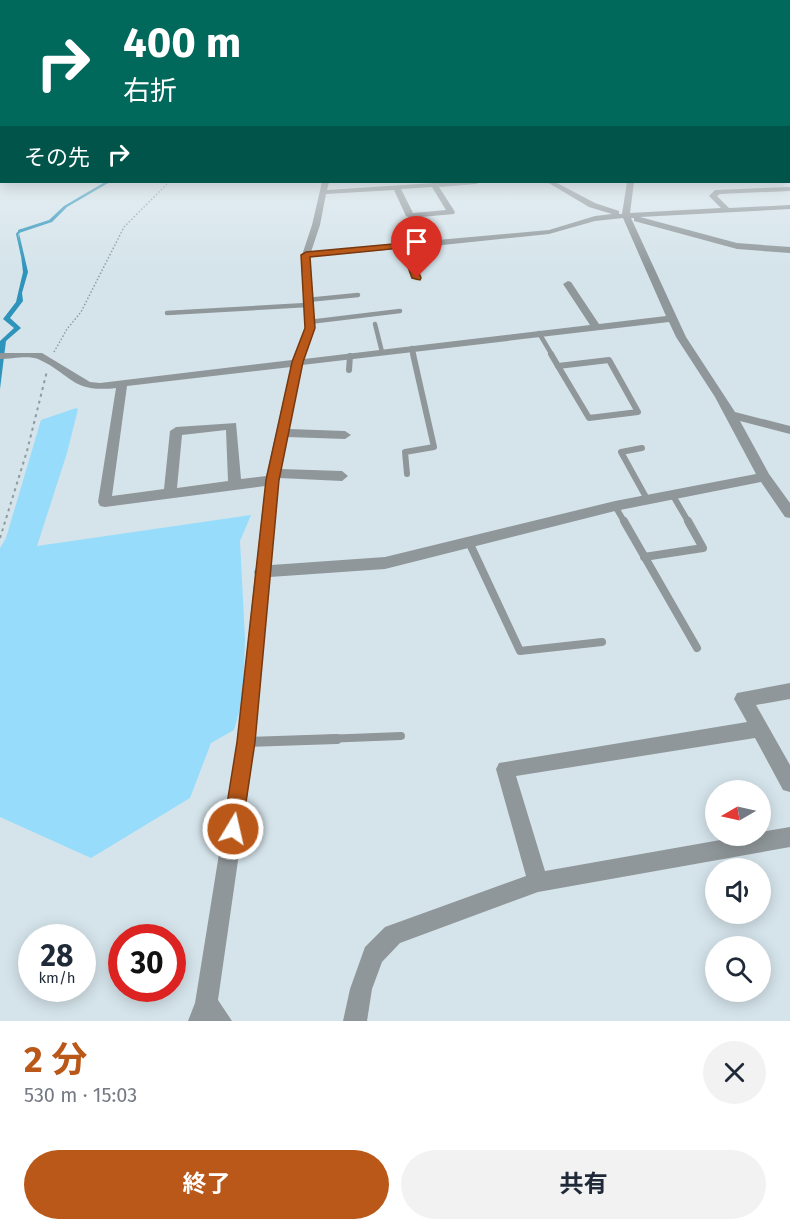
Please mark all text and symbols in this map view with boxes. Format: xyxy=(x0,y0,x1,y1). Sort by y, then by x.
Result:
text: 400 m xyxy=(123,18,241,68)
icon: right xyxy=(24,24,102,102)
text: 右折 xyxy=(123,75,177,107)
icon: right xyxy=(102,138,135,171)
text: その先 xyxy=(24,144,90,171)
pin xyxy=(391,216,442,278)
icon: arrive xyxy=(400,225,433,258)
north arrow xyxy=(705,780,771,846)
map controls xyxy=(705,780,771,1002)
position arrow xyxy=(201,797,265,861)
button: sound xyxy=(705,858,771,924)
speed limit sign: 30 xyxy=(108,924,186,1002)
button: search xyxy=(705,936,771,1002)
text: 28 xyxy=(41,938,73,974)
text: km/h xyxy=(38,969,76,987)
text: 2 分 xyxy=(24,1038,87,1082)
button: close xyxy=(703,1041,766,1104)
text: 530 m · 15:03 xyxy=(24,1083,137,1107)
button: 終了 xyxy=(24,1150,389,1219)
button: 共有 xyxy=(401,1150,766,1219)

